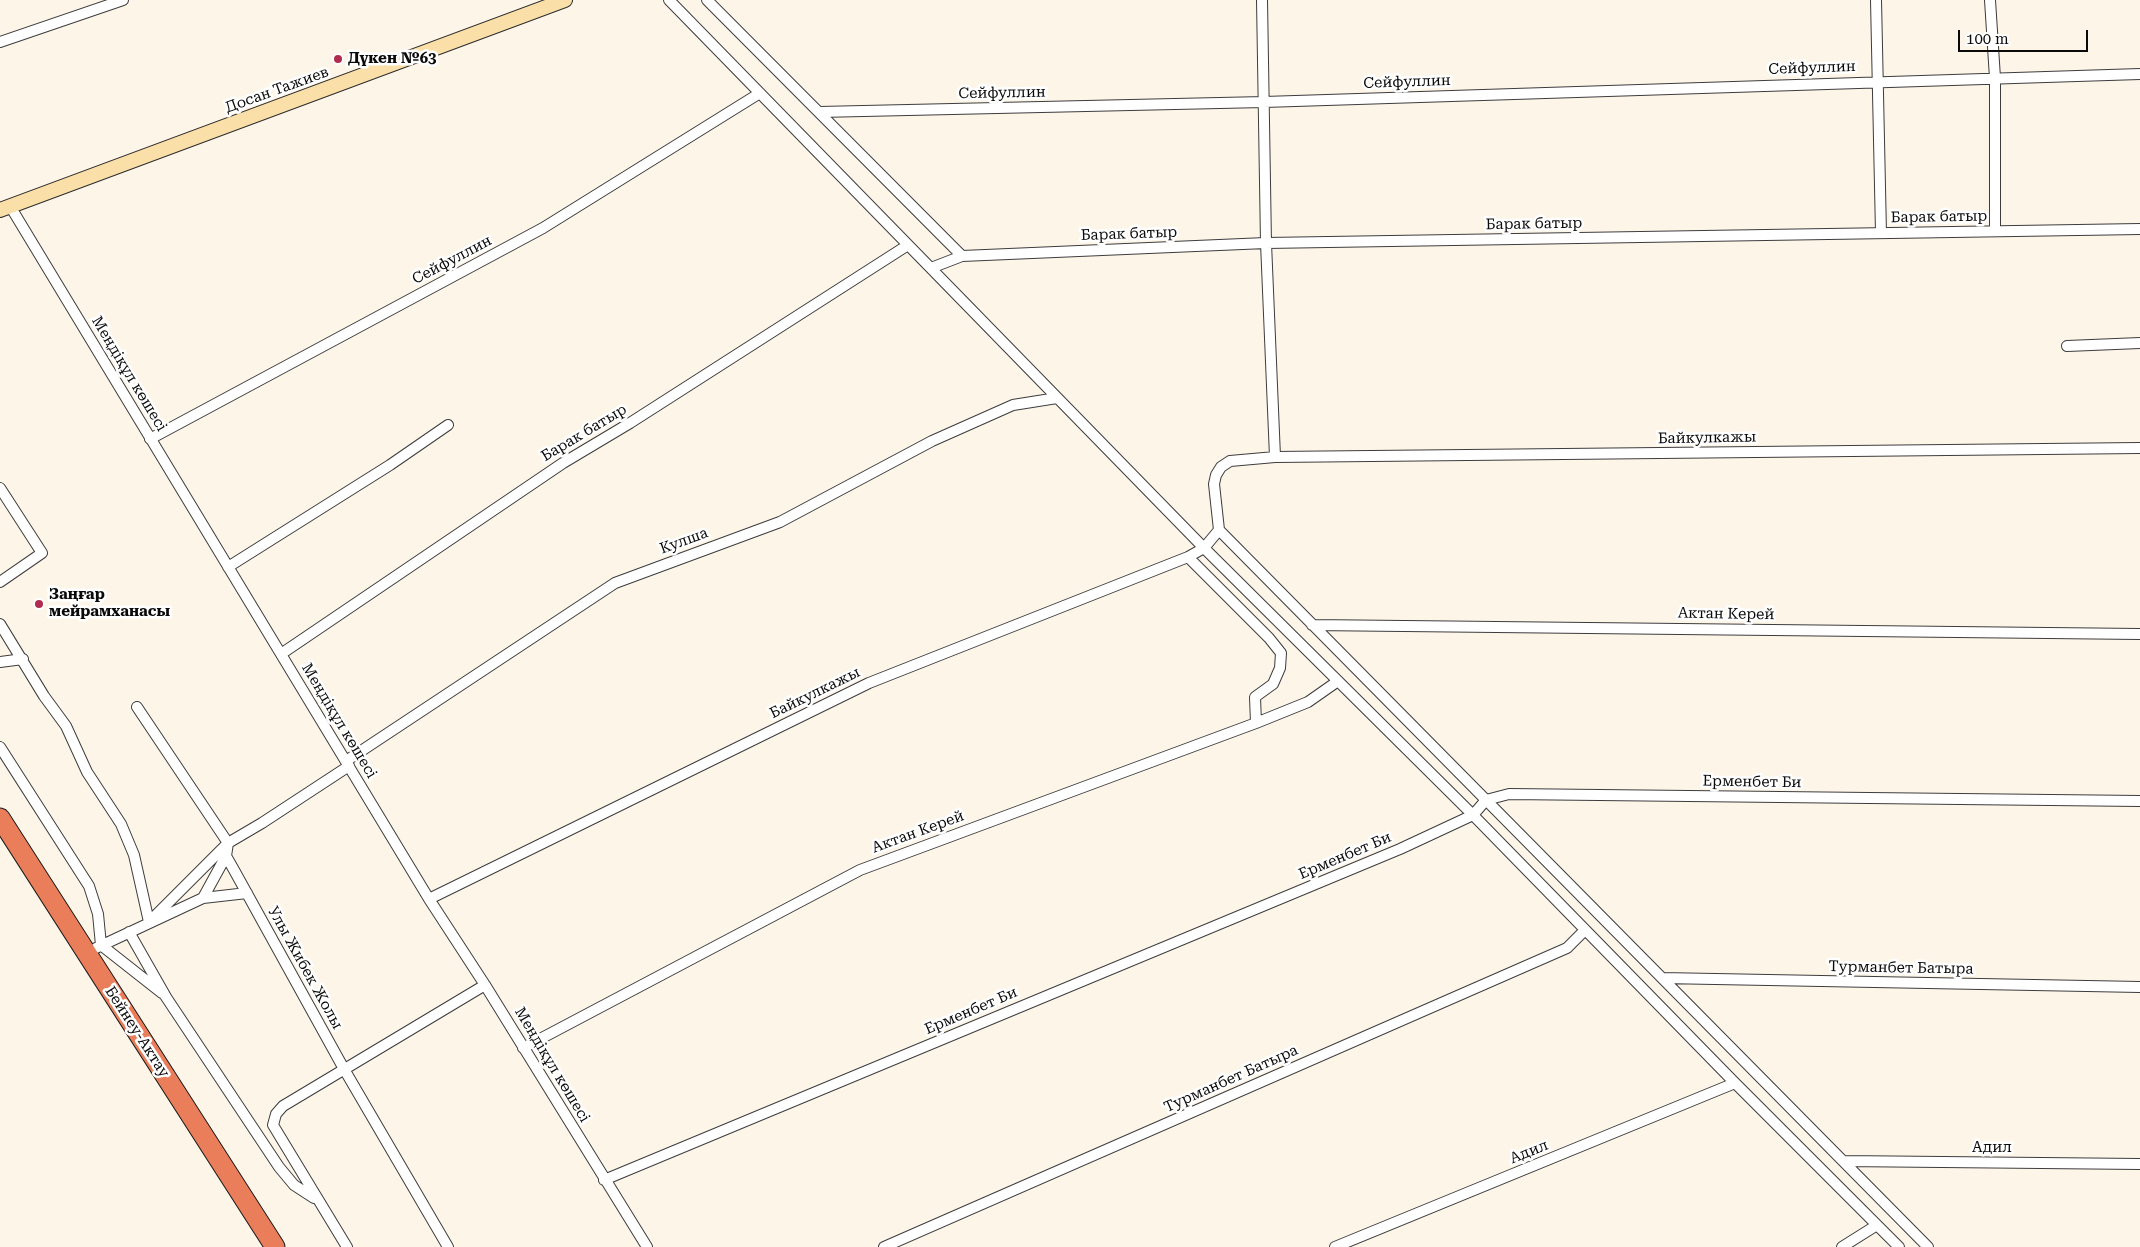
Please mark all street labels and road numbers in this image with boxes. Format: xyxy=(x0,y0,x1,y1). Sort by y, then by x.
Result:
street label: Сейфуллин xyxy=(1768,57,1856,79)
street label: Досан Тажиев xyxy=(223,63,331,117)
street label: Сейфуллин xyxy=(1363,71,1451,93)
street label: Сейфуллин xyxy=(958,83,1046,103)
street label: Барак батыр xyxy=(1891,207,1987,227)
street label: Барак батыр xyxy=(1486,214,1582,234)
street label: Барак батыр xyxy=(1080,223,1178,245)
street label: Сейфуллин xyxy=(409,232,495,288)
street label: Меңдіқұл көшесі xyxy=(88,313,170,435)
street label: Барак батыр xyxy=(538,400,630,466)
street label: Байкулкажы xyxy=(1658,428,1756,448)
street label: Кулша xyxy=(657,524,711,558)
street label: Актан Керей xyxy=(1678,604,1774,624)
street label: Меңдіқұл көшесі xyxy=(298,660,380,782)
street label: Байкулкажы xyxy=(767,663,863,723)
street label: Ерменбет Би xyxy=(1702,772,1802,792)
street label: Актан Керей xyxy=(870,807,966,857)
street label: Ерменбет Би xyxy=(1296,828,1394,884)
street label: Улы Жибек Жолы xyxy=(264,903,346,1033)
street label: Турманбет Батыра xyxy=(1828,958,1974,978)
street label: Бейнеу-Актау xyxy=(101,983,173,1081)
street label: Ерменбет Би xyxy=(922,983,1020,1039)
street label: Меңдіқұл көшесі xyxy=(511,1004,593,1126)
street label: Турманбет Батыра xyxy=(1161,1041,1301,1117)
street label: Адил xyxy=(1507,1136,1551,1168)
street label: Адил xyxy=(1972,1139,2012,1157)

